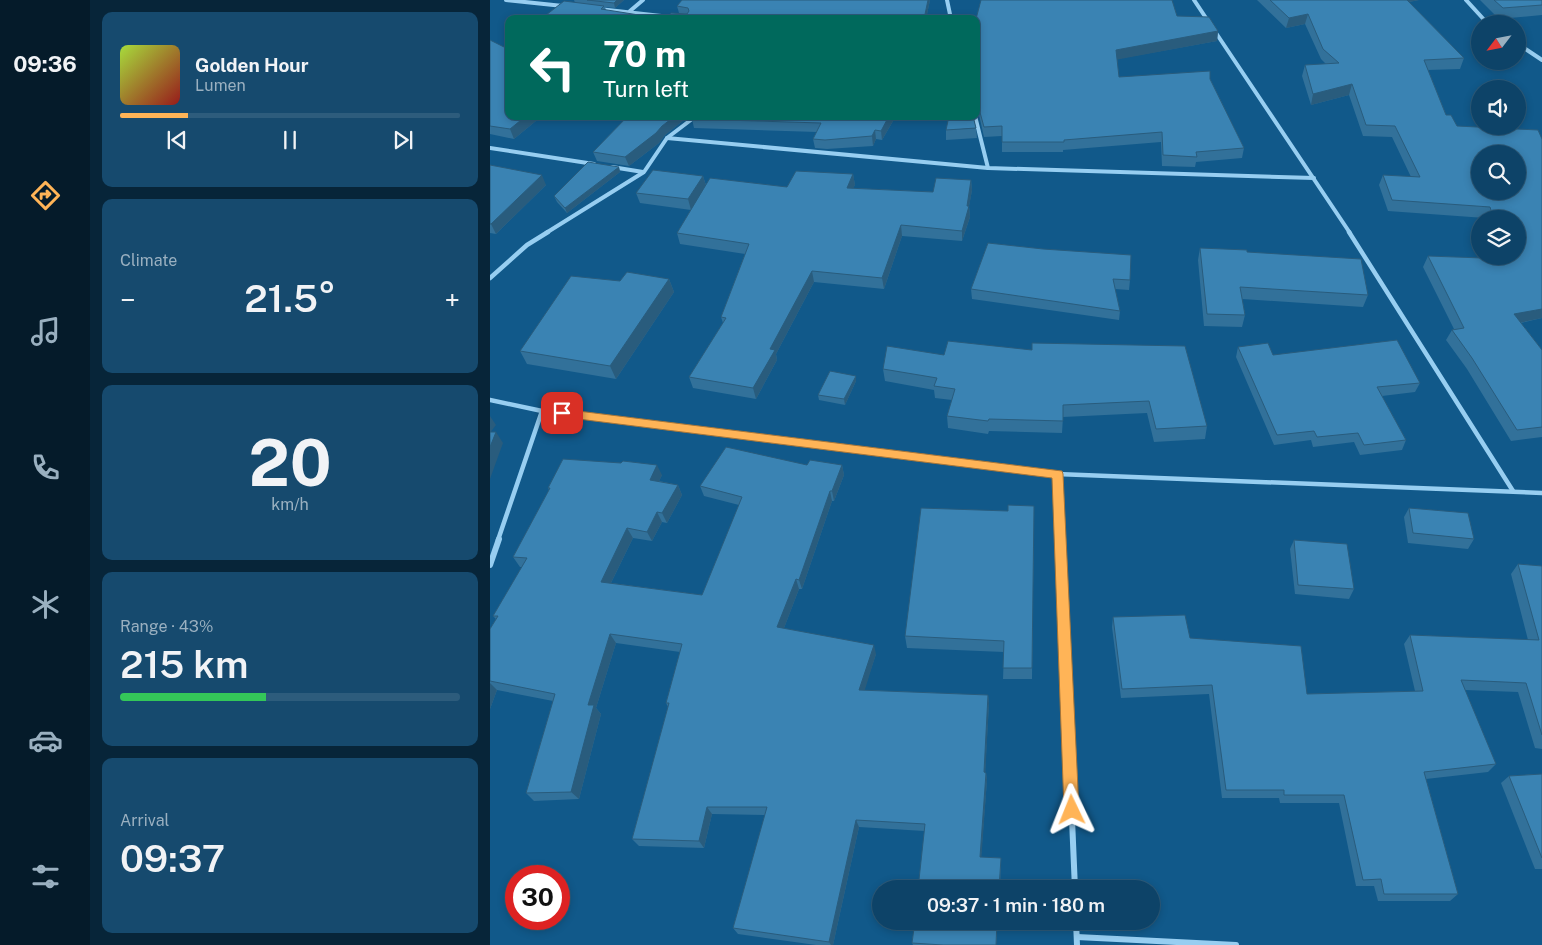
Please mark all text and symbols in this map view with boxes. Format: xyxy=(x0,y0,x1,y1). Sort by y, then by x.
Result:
north arrow xyxy=(1471,15,1526,70)
map controls xyxy=(1471,15,1526,265)
text: 70 m xyxy=(603,34,686,75)
icon: left xyxy=(520,35,585,100)
text: 09:36 xyxy=(13,51,77,77)
text: Golden Hour xyxy=(195,54,309,76)
text: Lumen xyxy=(195,76,246,95)
text: Turn left xyxy=(603,76,689,102)
button: sound xyxy=(1471,80,1526,135)
icon: previous xyxy=(163,126,191,154)
icon: pause xyxy=(276,126,304,154)
icon: next xyxy=(389,126,417,154)
button: search xyxy=(1471,145,1526,200)
icon: directions xyxy=(28,178,63,213)
button: layers xyxy=(1471,210,1526,265)
text: Climate xyxy=(120,251,177,270)
text: 21.5° xyxy=(244,276,336,321)
text: − xyxy=(120,283,136,316)
text: + xyxy=(444,283,460,316)
icon: music xyxy=(28,314,63,349)
pin xyxy=(541,392,583,434)
icon: arrive xyxy=(548,399,576,427)
text: 20 xyxy=(248,424,332,501)
icon: phone xyxy=(28,450,63,485)
text: km/h xyxy=(271,495,309,514)
icon: climate xyxy=(28,587,63,622)
text: Range · 43% xyxy=(120,617,213,636)
text: 215 km xyxy=(120,642,249,687)
icon: car xyxy=(28,723,63,758)
position arrow xyxy=(1045,783,1097,835)
text: Arrival xyxy=(120,811,169,830)
text: 09:37 xyxy=(120,836,225,881)
icon: filters xyxy=(28,859,63,894)
speed limit sign: 30 xyxy=(505,865,570,930)
text: 09:37 · 1 min · 180 m xyxy=(927,894,1105,916)

